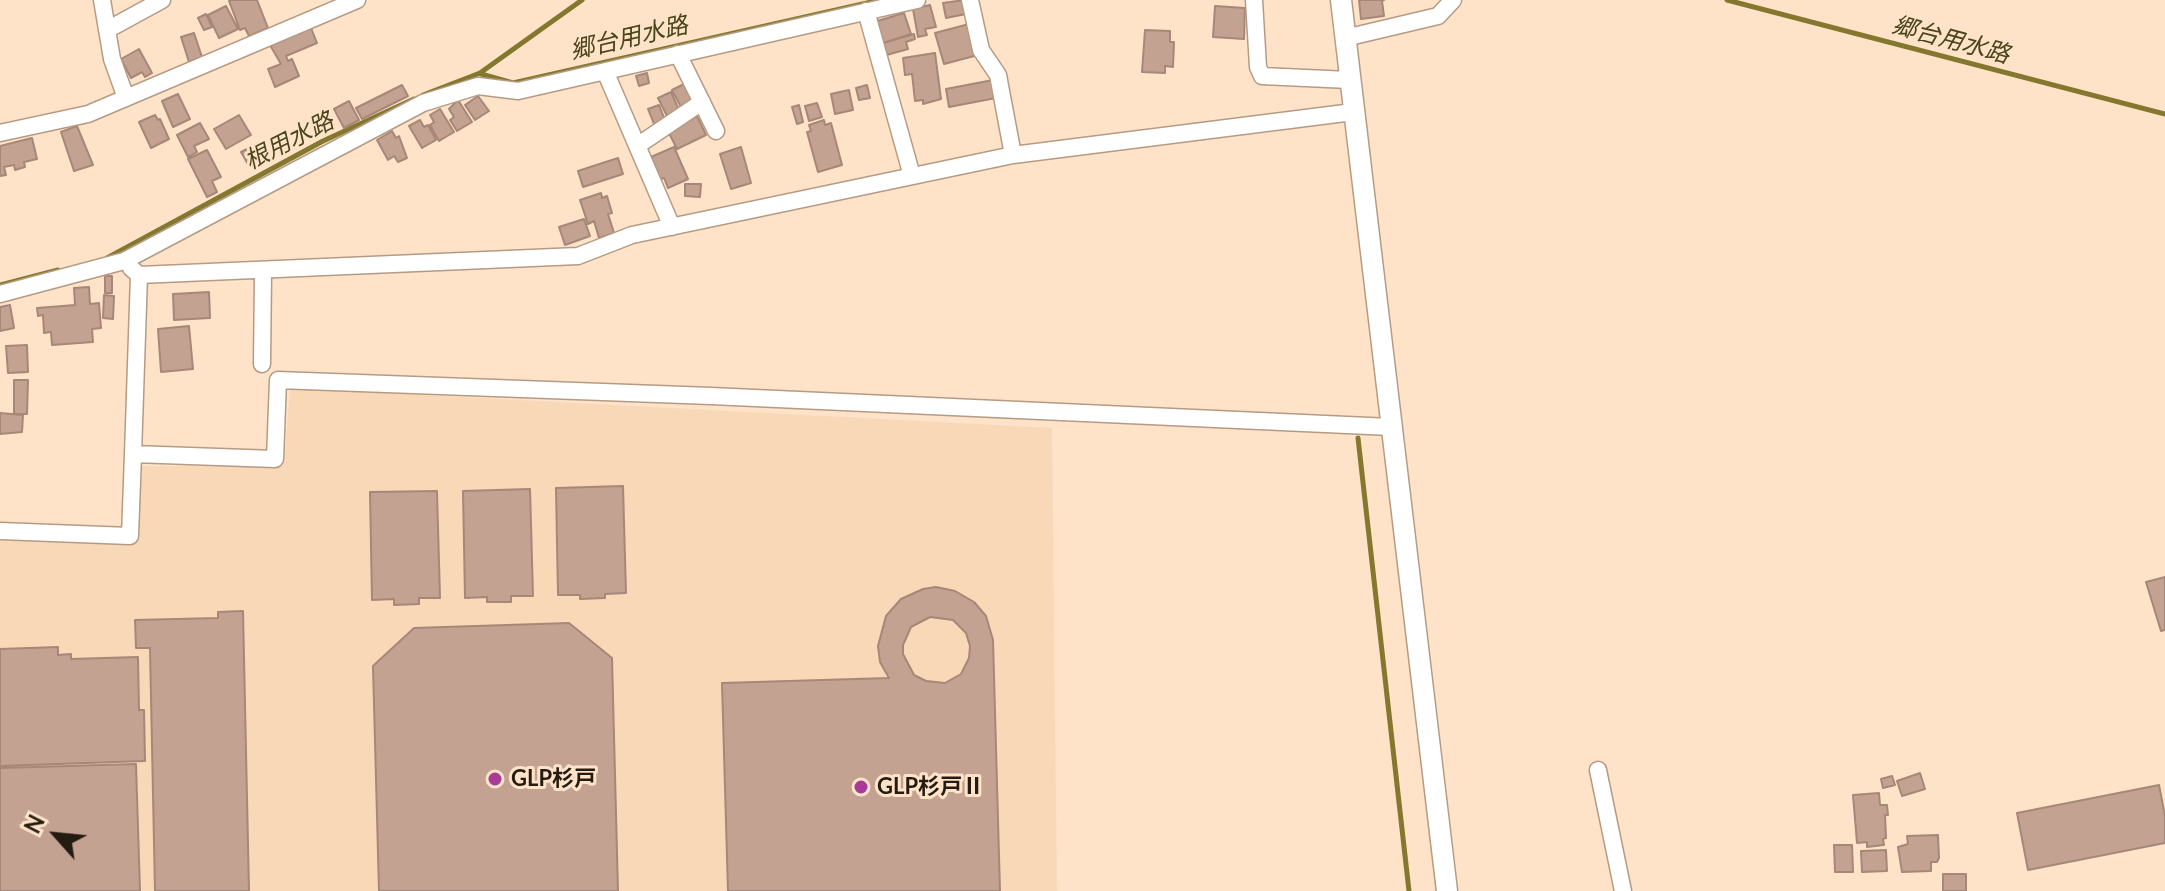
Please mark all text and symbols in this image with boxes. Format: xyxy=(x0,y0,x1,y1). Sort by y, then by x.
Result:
water label: 郷台用水路 xyxy=(567,10,691,66)
water label: 郷台用水路 xyxy=(1889,11,2013,69)
water label: 根用水路 xyxy=(240,106,338,176)
place label: GLP杉戸 xyxy=(511,766,596,792)
marker: GLP杉戸 xyxy=(486,770,504,788)
place label: GLP杉戸Ⅱ xyxy=(877,774,984,800)
marker: GLP杉戸Ⅱ xyxy=(852,778,870,796)
north arrow xyxy=(16,795,96,875)
text: N xyxy=(18,810,50,838)

